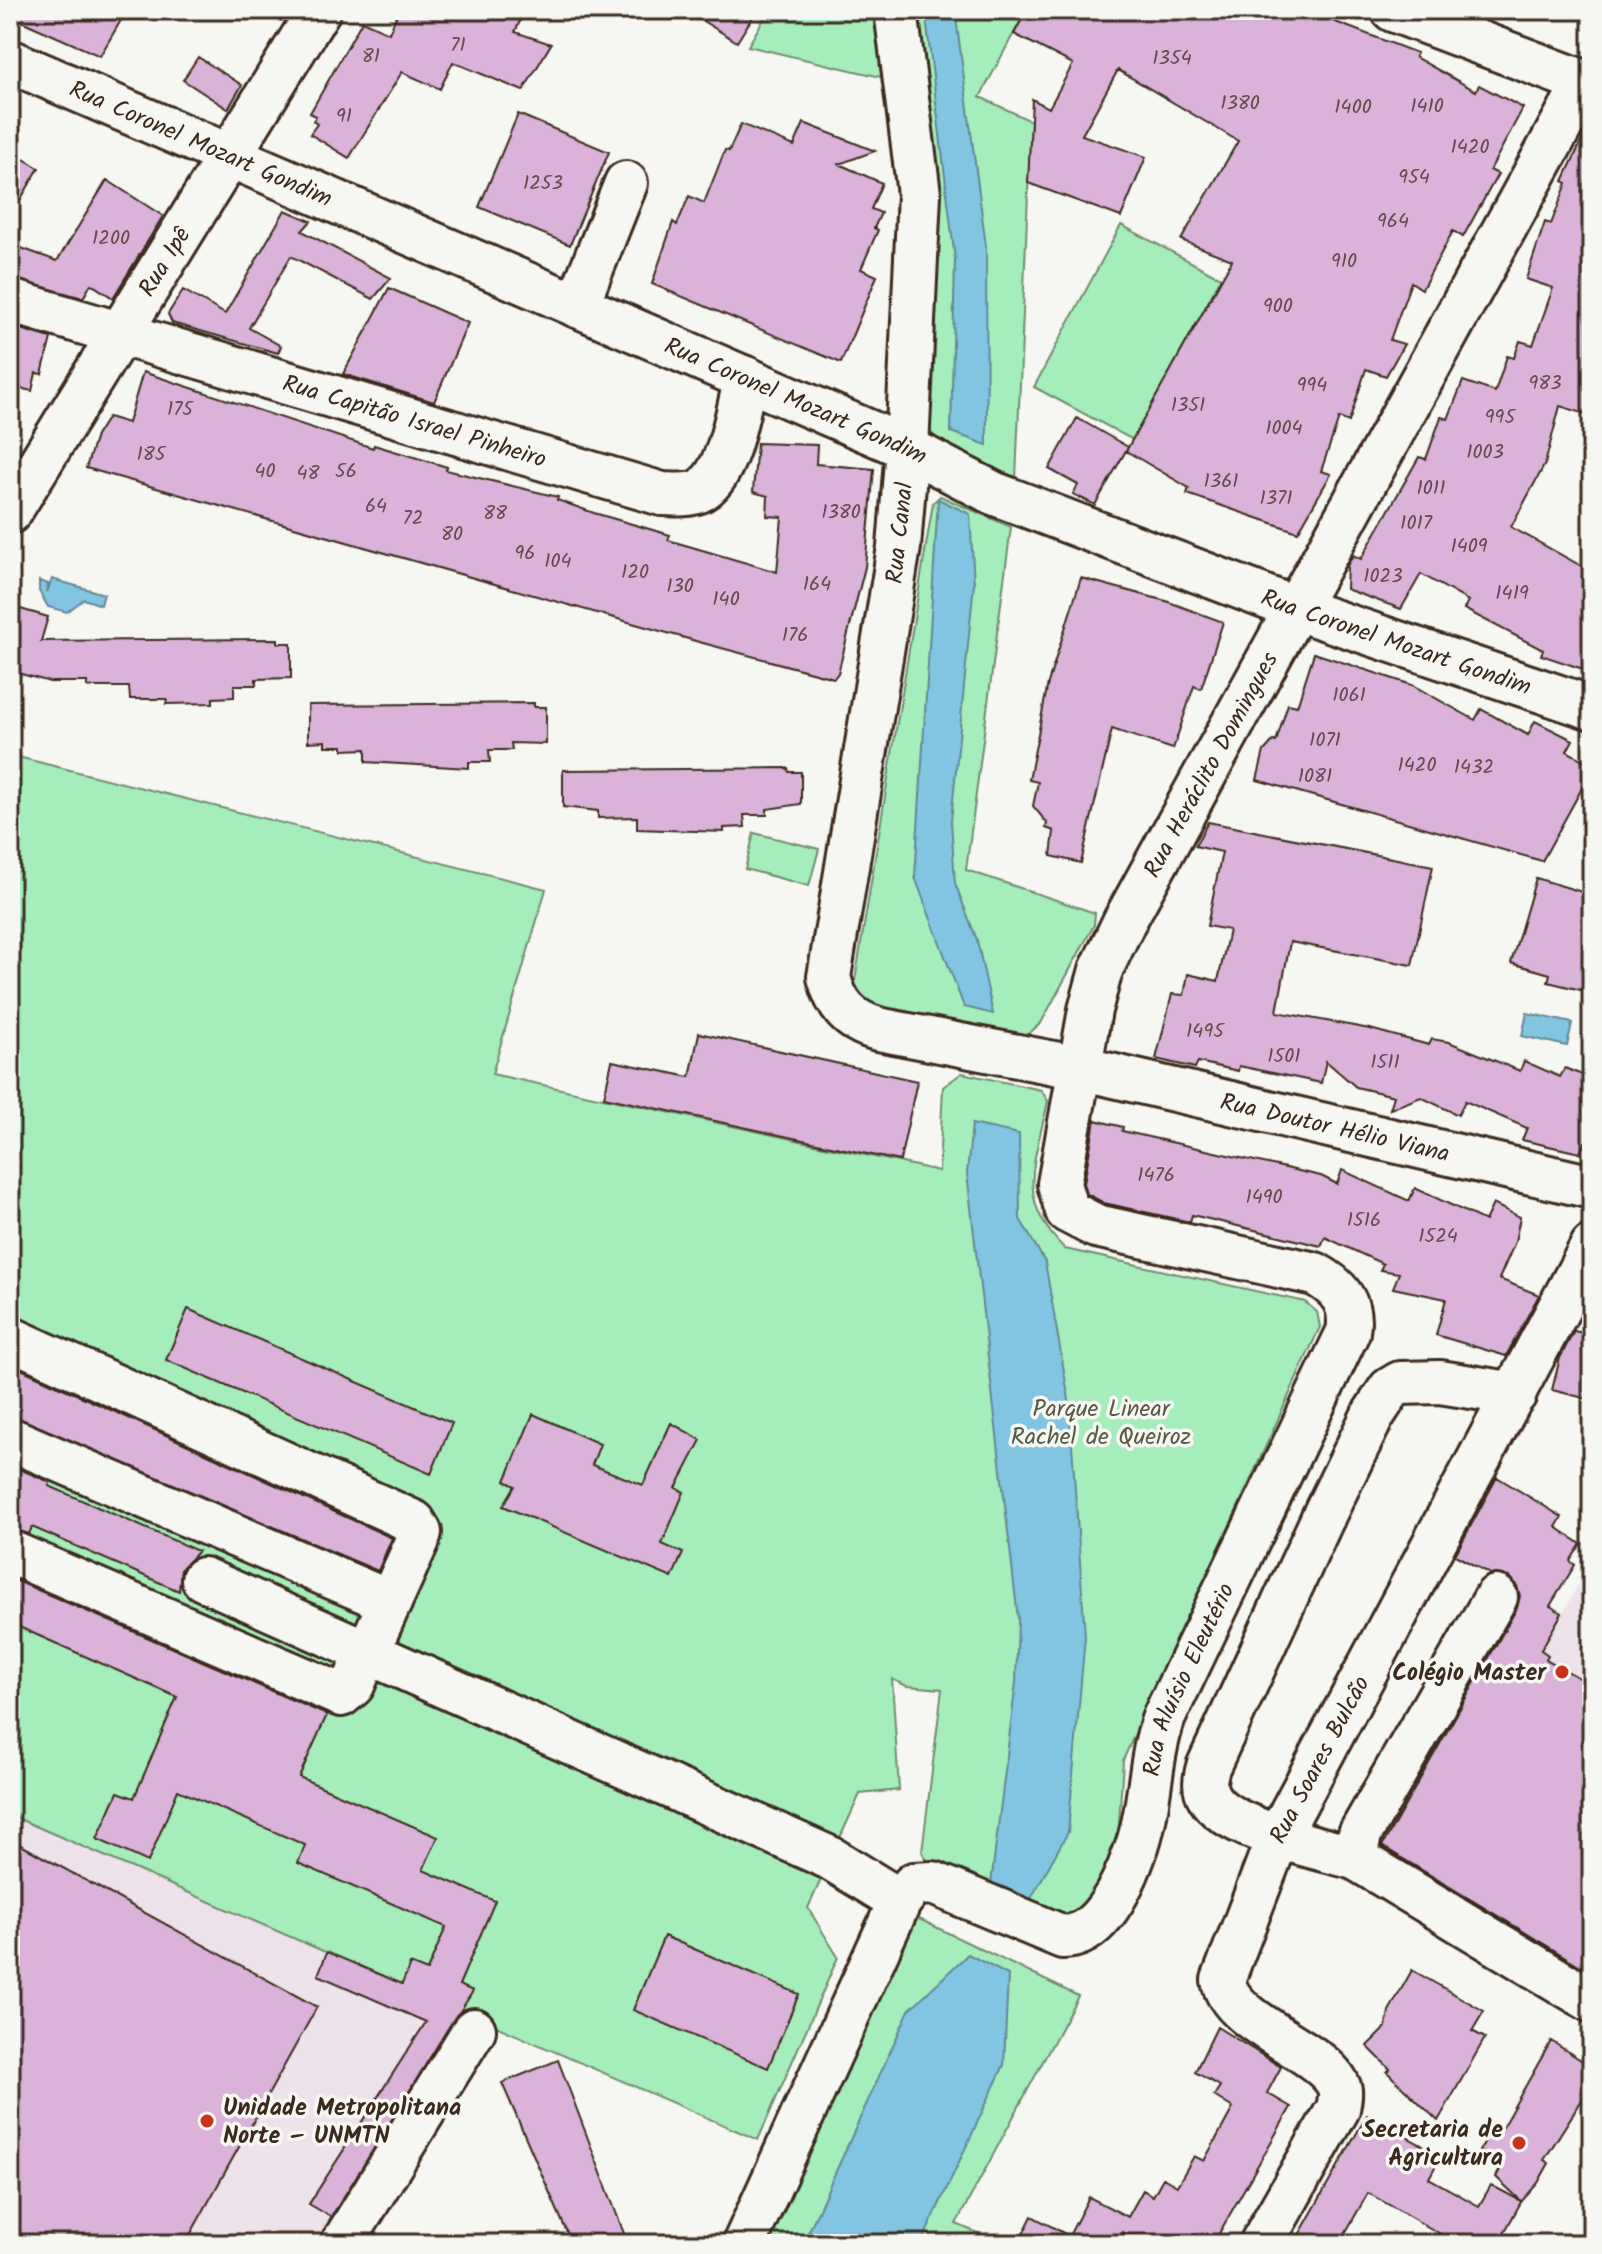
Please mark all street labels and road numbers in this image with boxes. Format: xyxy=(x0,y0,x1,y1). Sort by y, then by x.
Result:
street label: Rua Coronel Mozart Gondim xyxy=(63,71,338,219)
street label: Rua Ipê xyxy=(129,219,202,305)
street label: Rua Coronel Mozart Gondim xyxy=(658,327,934,476)
street label: Rua Capitão Israel Pinheiro xyxy=(278,365,551,480)
street label: Rua Canal xyxy=(876,480,925,586)
street label: Rua Coronel Mozart Gondim xyxy=(1255,579,1536,707)
street label: Rua Heráclito Domingues xyxy=(1134,645,1290,885)
street label: Rua Doutor Hélio Viana xyxy=(1216,1083,1453,1174)
street label: Rua Aluísio Eleutério xyxy=(1133,1577,1246,1779)
street label: Rua Soares Bulcão xyxy=(1260,1669,1381,1851)

